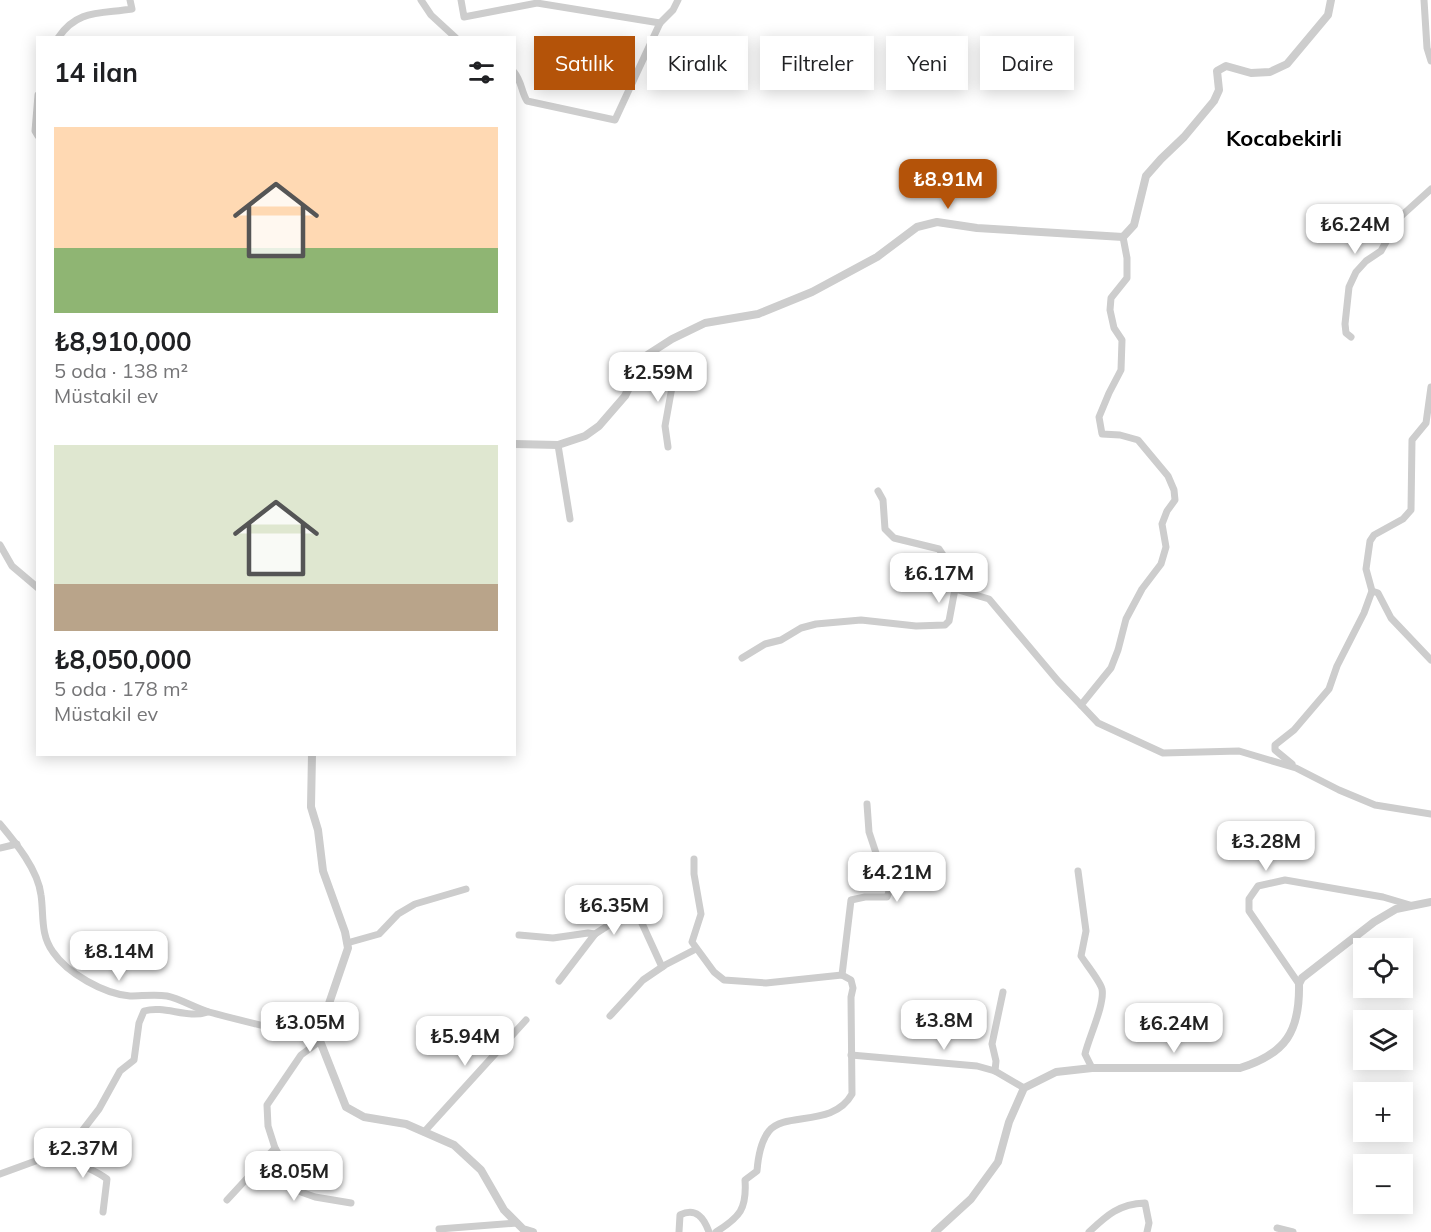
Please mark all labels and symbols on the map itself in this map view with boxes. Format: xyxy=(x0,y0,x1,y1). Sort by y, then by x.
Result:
district label: Kocabekirli xyxy=(1226,124,1342,152)
pin: ₺8.91M xyxy=(899,159,997,210)
pin: ₺6.24M xyxy=(1306,204,1404,255)
pin: ₺2.59M xyxy=(609,352,707,403)
pin: ₺6.17M xyxy=(890,553,988,604)
pin: ₺3.28M xyxy=(1217,821,1315,872)
pin: ₺4.21M xyxy=(848,852,946,903)
pin: ₺6.35M xyxy=(565,885,663,936)
pin: ₺8.14M xyxy=(70,931,168,982)
pin: ₺3.8M xyxy=(902,1000,986,1051)
pin: ₺3.05M xyxy=(261,1002,359,1053)
pin: ₺6.24M xyxy=(1125,1003,1223,1054)
pin: ₺5.94M xyxy=(416,1016,514,1067)
pin: ₺2.37M xyxy=(34,1128,132,1179)
pin: ₺8.05M xyxy=(245,1151,343,1202)

